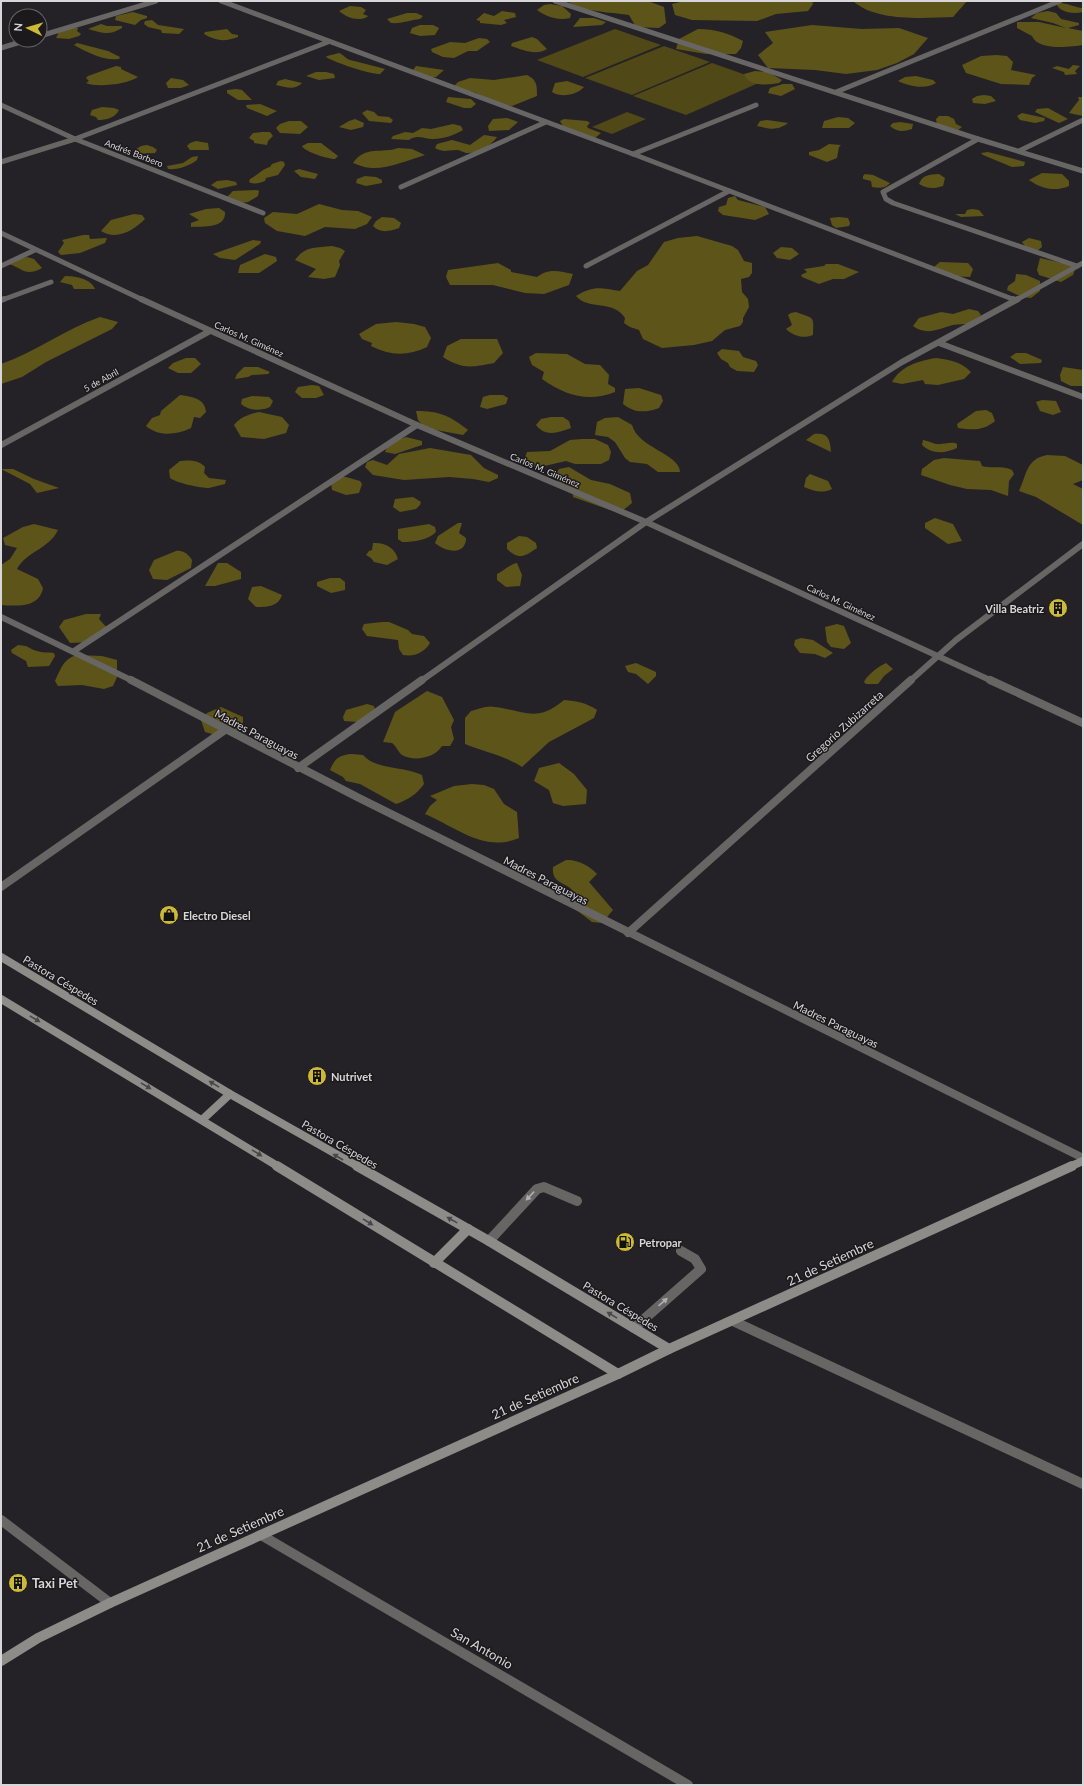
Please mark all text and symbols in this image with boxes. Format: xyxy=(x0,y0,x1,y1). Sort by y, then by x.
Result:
north arrow xyxy=(8,8,48,48)
text: N xyxy=(11,22,24,32)
street label: Andrés Barbero xyxy=(103,137,165,169)
street label: Carlos M. Giménez xyxy=(213,319,285,359)
street label: 5 de Abril xyxy=(82,366,120,394)
street label: Carlos M. Giménez xyxy=(508,450,582,490)
street label: Carlos M. Giménez xyxy=(805,581,877,623)
building icon: Villa Beatriz xyxy=(1047,597,1069,619)
place label: Villa Beatriz xyxy=(984,602,1044,615)
street label: Gregorio Zubizarreta xyxy=(803,688,885,764)
street label: Madres Paraguayas xyxy=(213,706,301,762)
street label: Madres Paraguayas xyxy=(502,853,591,907)
shop icon: Electro Diesel xyxy=(158,904,180,926)
place label: Electro Diesel xyxy=(183,909,251,922)
street label: Pastora Céspedes xyxy=(21,952,101,1008)
street label: Madres Paraguayas xyxy=(791,998,881,1050)
one-way arrow xyxy=(29,1016,40,1023)
building icon: Nutrivet xyxy=(306,1065,328,1087)
place label: Nutrivet xyxy=(331,1070,373,1083)
one-way arrow xyxy=(208,1081,220,1088)
one-way arrow xyxy=(140,1082,152,1089)
street label: Pastora Céspedes xyxy=(300,1117,380,1171)
one-way arrow xyxy=(251,1150,263,1157)
one-way arrow xyxy=(332,1153,344,1160)
one-way arrow xyxy=(525,1191,535,1201)
one-way arrow xyxy=(446,1217,458,1224)
one-way arrow xyxy=(363,1218,373,1226)
fuel station icon: Petropar xyxy=(614,1231,636,1253)
street label: 21 de Setiembre xyxy=(784,1235,876,1289)
place label: Petropar xyxy=(639,1236,683,1249)
street label: Pastora Céspedes xyxy=(581,1278,661,1334)
one-way arrow xyxy=(658,1297,668,1307)
one-way arrow xyxy=(606,1311,618,1318)
street label: 21 de Setiembre xyxy=(489,1370,581,1422)
street label: 21 de Setiembre xyxy=(194,1503,286,1555)
building icon: Taxi Pet xyxy=(7,1572,29,1594)
place label: Taxi Pet xyxy=(32,1575,78,1591)
street label: San Antonio xyxy=(448,1624,516,1672)

